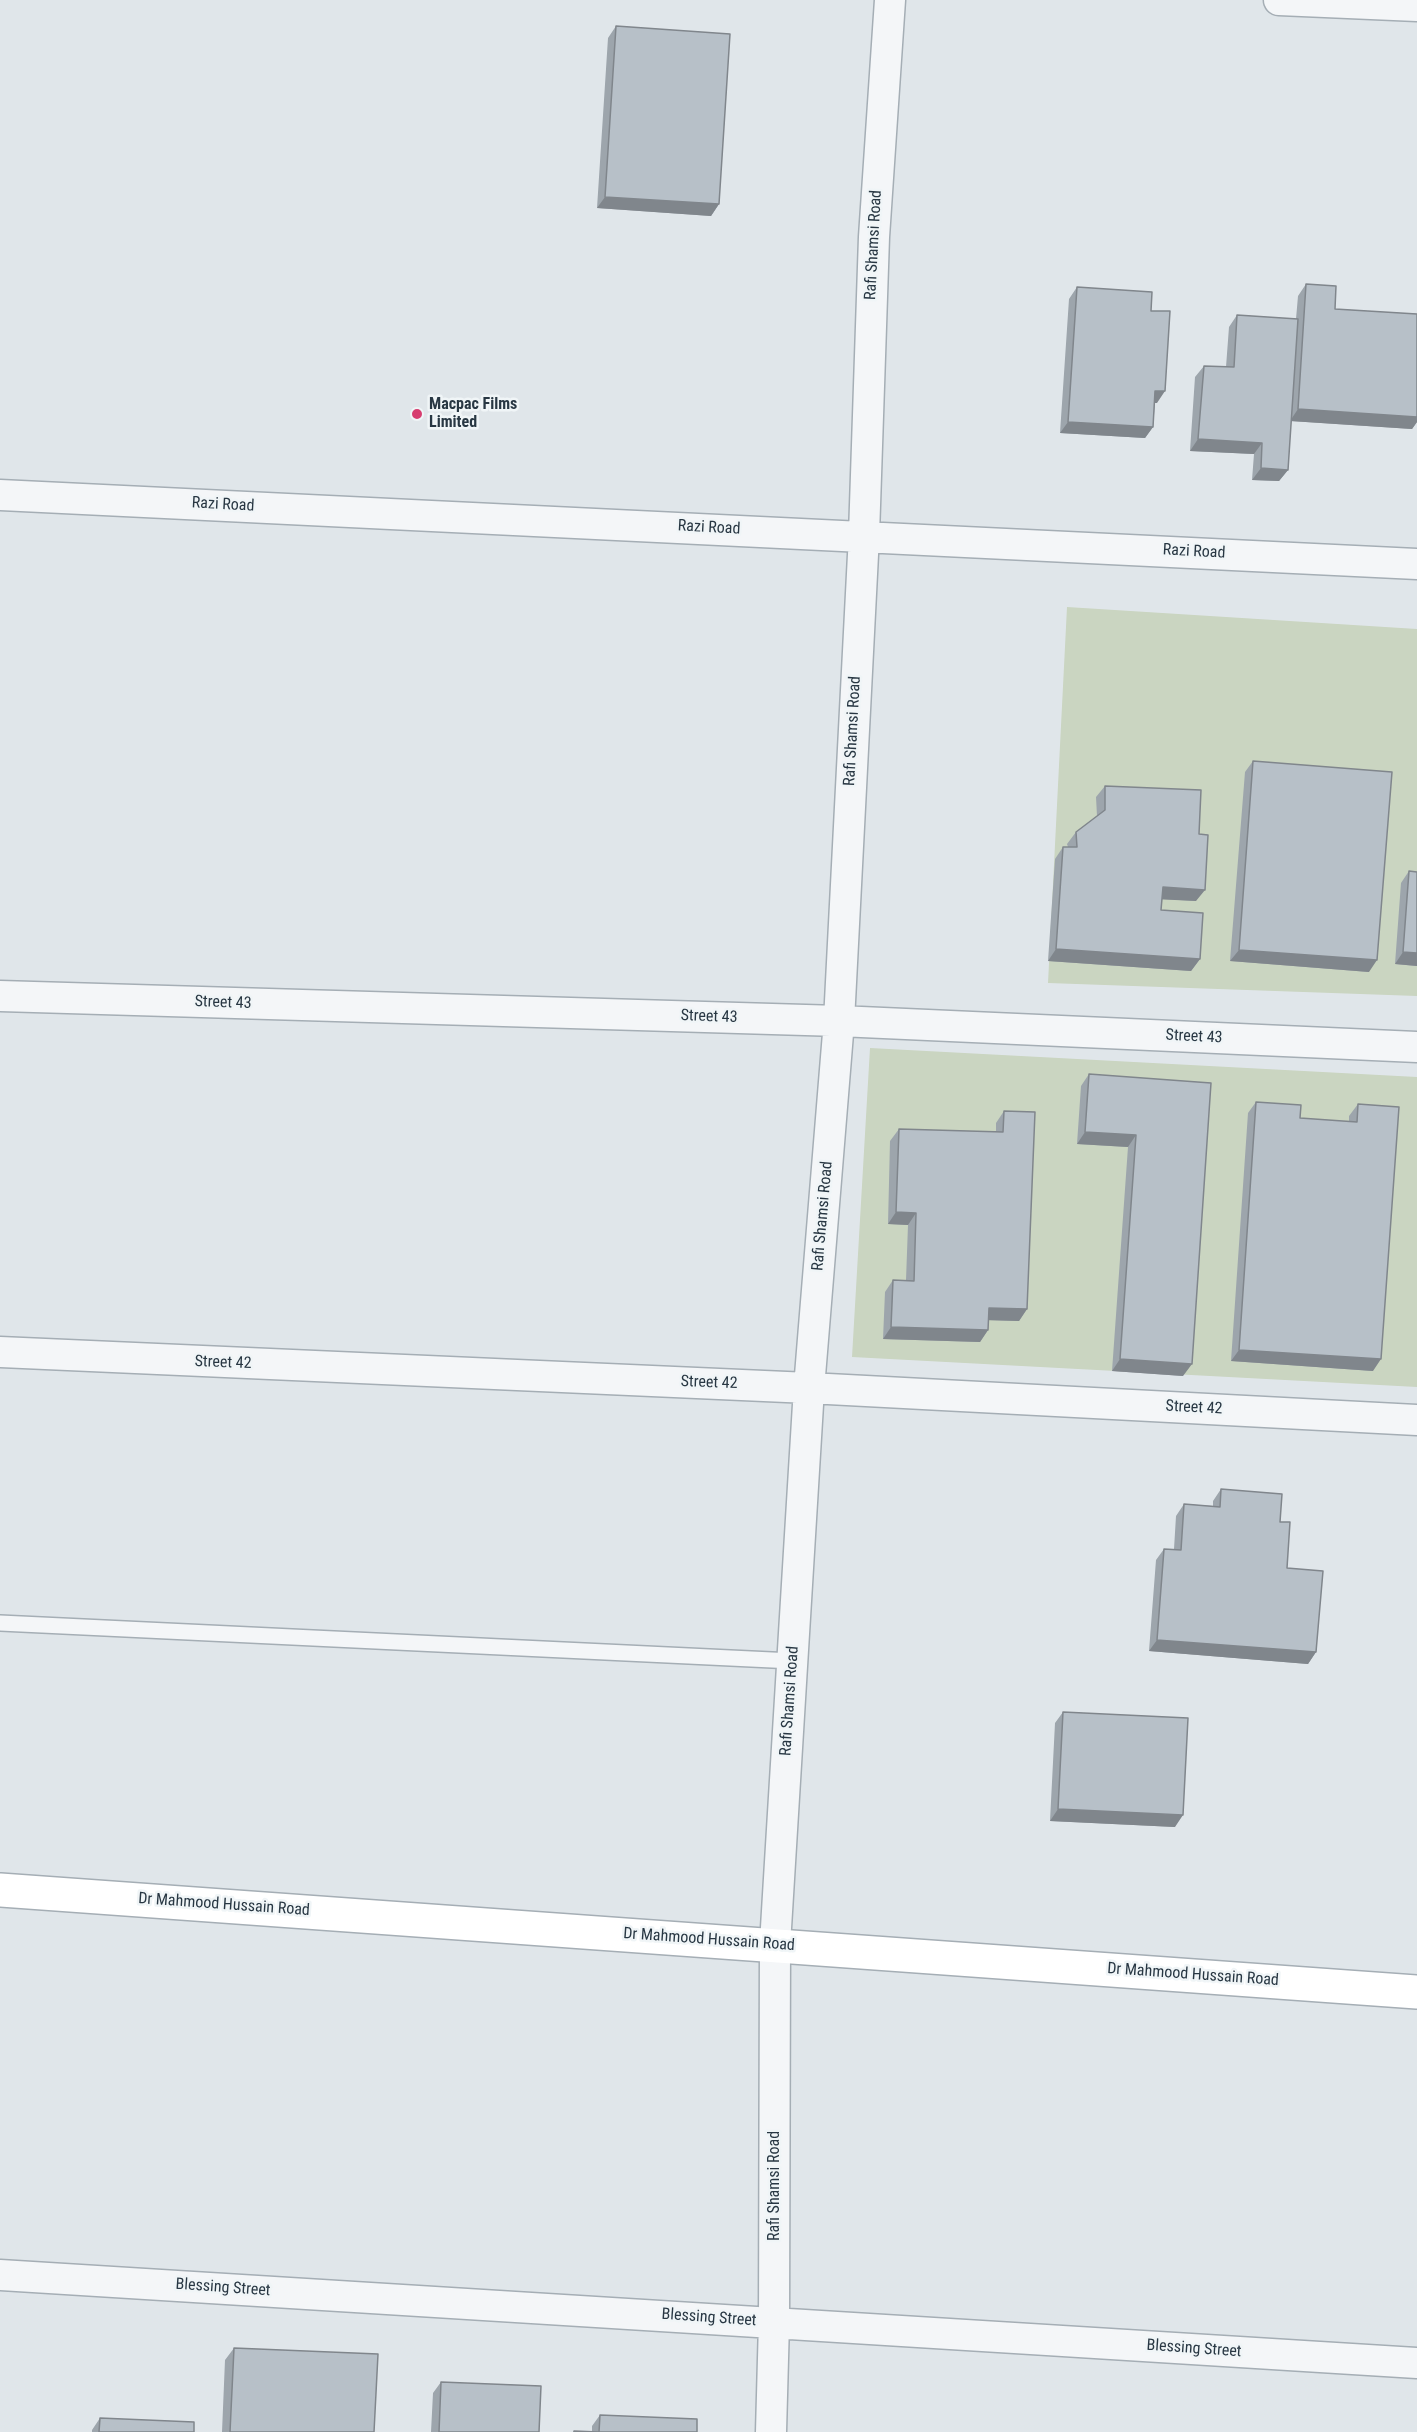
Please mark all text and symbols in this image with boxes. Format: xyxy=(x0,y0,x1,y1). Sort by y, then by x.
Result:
street label: Rafi Shamsi Road xyxy=(862,189,886,301)
place label: Macpac Films Limited xyxy=(429,395,517,433)
marker: Macpac Films Limited xyxy=(410,407,424,421)
street label: Razi Road xyxy=(191,494,255,516)
street label: Razi Road xyxy=(677,517,741,539)
street label: Razi Road xyxy=(1162,541,1226,563)
street label: Rafi Shamsi Road xyxy=(841,675,865,787)
street label: Street 43 xyxy=(194,992,252,1014)
street label: Street 43 xyxy=(680,1006,738,1028)
street label: Street 43 xyxy=(1165,1026,1223,1048)
street label: Rafi Shamsi Road xyxy=(809,1160,837,1272)
street label: Street 42 xyxy=(194,1352,252,1374)
street label: Street 42 xyxy=(680,1372,738,1394)
street label: Street 42 xyxy=(1165,1397,1223,1419)
street label: Rafi Shamsi Road xyxy=(777,1645,803,1757)
street label: Dr Mahmood Hussain Road xyxy=(138,1889,310,1921)
street label: Dr Mahmood Hussain Road xyxy=(623,1924,795,1956)
street label: Dr Mahmood Hussain Road xyxy=(1107,1959,1279,1991)
street label: Rafi Shamsi Road xyxy=(765,2131,785,2241)
street label: Blessing Street xyxy=(175,2275,271,2301)
street label: Blessing Street xyxy=(661,2305,757,2331)
street label: Blessing Street xyxy=(1146,2336,1242,2362)

